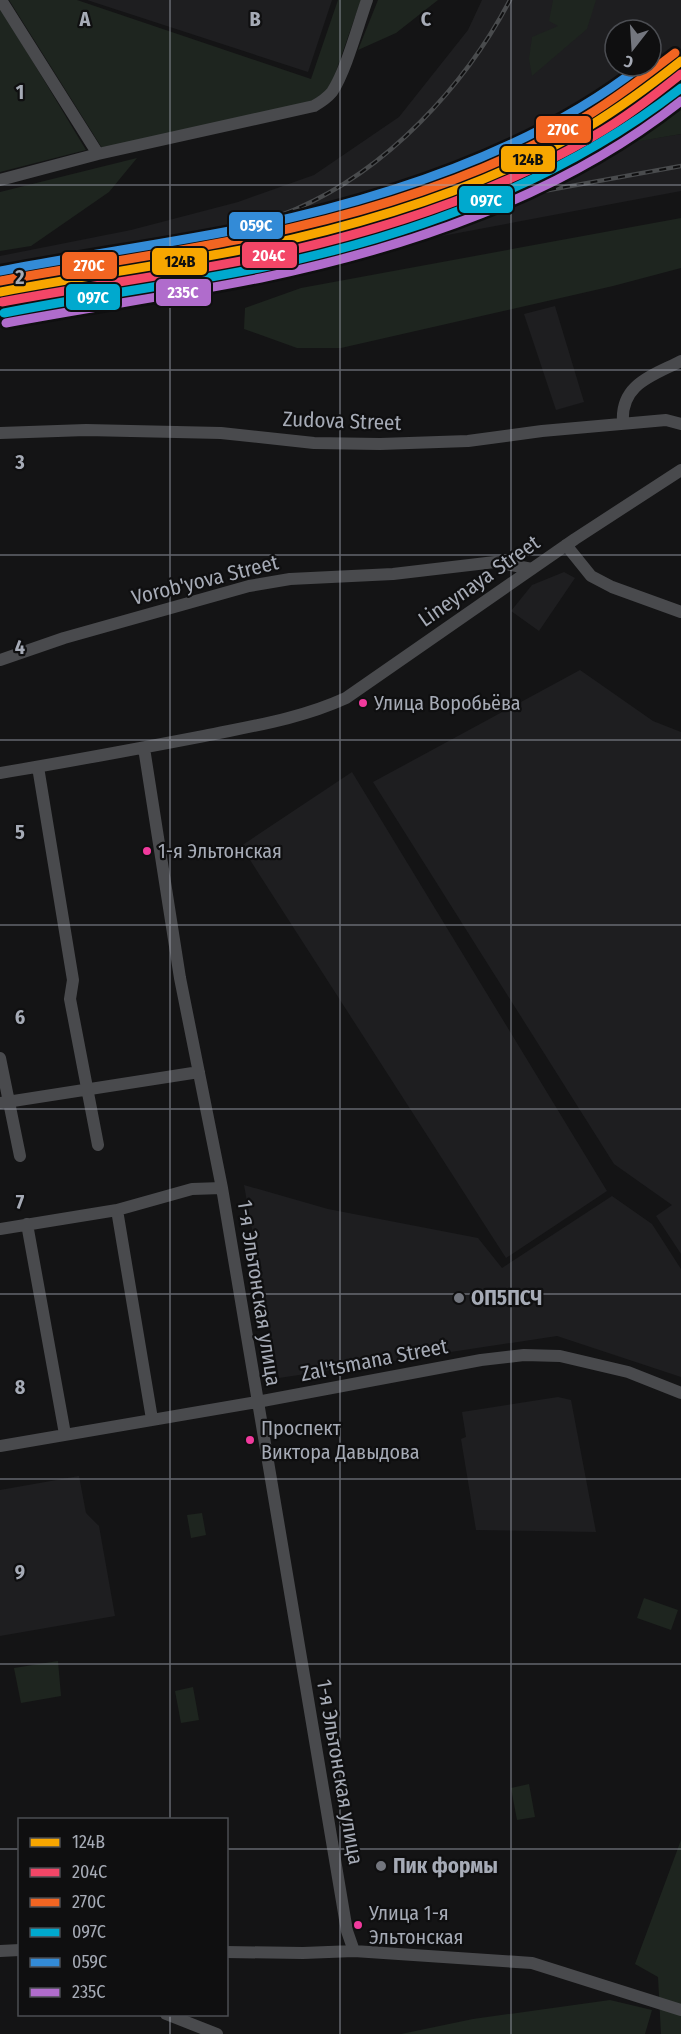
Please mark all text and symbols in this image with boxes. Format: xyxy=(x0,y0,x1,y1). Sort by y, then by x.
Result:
text: A xyxy=(79,7,92,31)
text: B xyxy=(249,7,261,31)
text: C xyxy=(421,7,432,31)
north arrow xyxy=(603,18,663,78)
text: С xyxy=(621,51,636,72)
text: 1 xyxy=(16,80,24,104)
line badge: 270С xyxy=(535,115,592,144)
text: 270С xyxy=(546,120,579,139)
line badge: 124В xyxy=(500,145,556,173)
text: 124В xyxy=(512,150,544,169)
line badge: 097С xyxy=(458,185,514,214)
text: 097С xyxy=(470,191,502,210)
line badge: 059С xyxy=(228,211,284,240)
text: 059С xyxy=(239,216,273,235)
line badge: 204С xyxy=(241,241,298,269)
text: 204С xyxy=(252,246,286,265)
line badge: 124В xyxy=(151,247,208,276)
line badge: 270С xyxy=(61,251,118,280)
text: 124В xyxy=(164,252,196,271)
text: 270С xyxy=(72,256,105,275)
text: 2 xyxy=(14,265,25,289)
line badge: 235С xyxy=(155,278,212,307)
line badge: 097С xyxy=(65,283,121,311)
text: 235С xyxy=(166,283,199,302)
text: 097С xyxy=(77,288,109,307)
street label: Zudova Street xyxy=(282,406,402,436)
text: 3 xyxy=(14,450,25,474)
street label: Lineynaya Street xyxy=(413,529,545,632)
street label: Vorob'yova Street xyxy=(129,549,281,611)
text: 4 xyxy=(15,635,25,659)
place label: Улица Воробьёва xyxy=(373,691,521,715)
marker: Улица Воробьёва xyxy=(357,697,369,709)
text: 5 xyxy=(15,820,25,844)
place label: 1-я Эльтонская xyxy=(158,839,282,863)
marker: 1-я Эльтонская xyxy=(141,845,153,857)
text: 6 xyxy=(15,1005,25,1029)
text: 7 xyxy=(16,1190,25,1214)
street label: 1-я Эльтонская улица xyxy=(231,1198,287,1388)
place label: ОП5ПСЧ xyxy=(471,1285,542,1311)
marker: ОП5ПСЧ xyxy=(452,1291,466,1305)
street label: Zal'tsmana Street xyxy=(298,1333,450,1387)
text: 8 xyxy=(15,1375,26,1399)
place label: Проспект Виктора Давыдова xyxy=(261,1416,420,1464)
marker: Проспект Виктора Давыдова xyxy=(244,1434,256,1446)
text: 9 xyxy=(15,1560,25,1584)
street label: 1-я Эльтонская улица xyxy=(311,1677,369,1867)
legend xyxy=(18,1818,228,2016)
text: 124В xyxy=(72,1831,105,1853)
place label: Пик формы xyxy=(393,1853,498,1879)
marker: Пик формы xyxy=(374,1859,388,1873)
text: 204С xyxy=(72,1861,107,1883)
text: 270С xyxy=(72,1891,105,1913)
place label: Улица 1-я Эльтонская xyxy=(368,1901,464,1949)
marker: Улица 1-я Эльтонская xyxy=(352,1919,364,1931)
text: 097С xyxy=(72,1921,106,1943)
text: 059С xyxy=(72,1951,107,1973)
text: 235С xyxy=(72,1981,105,2003)

